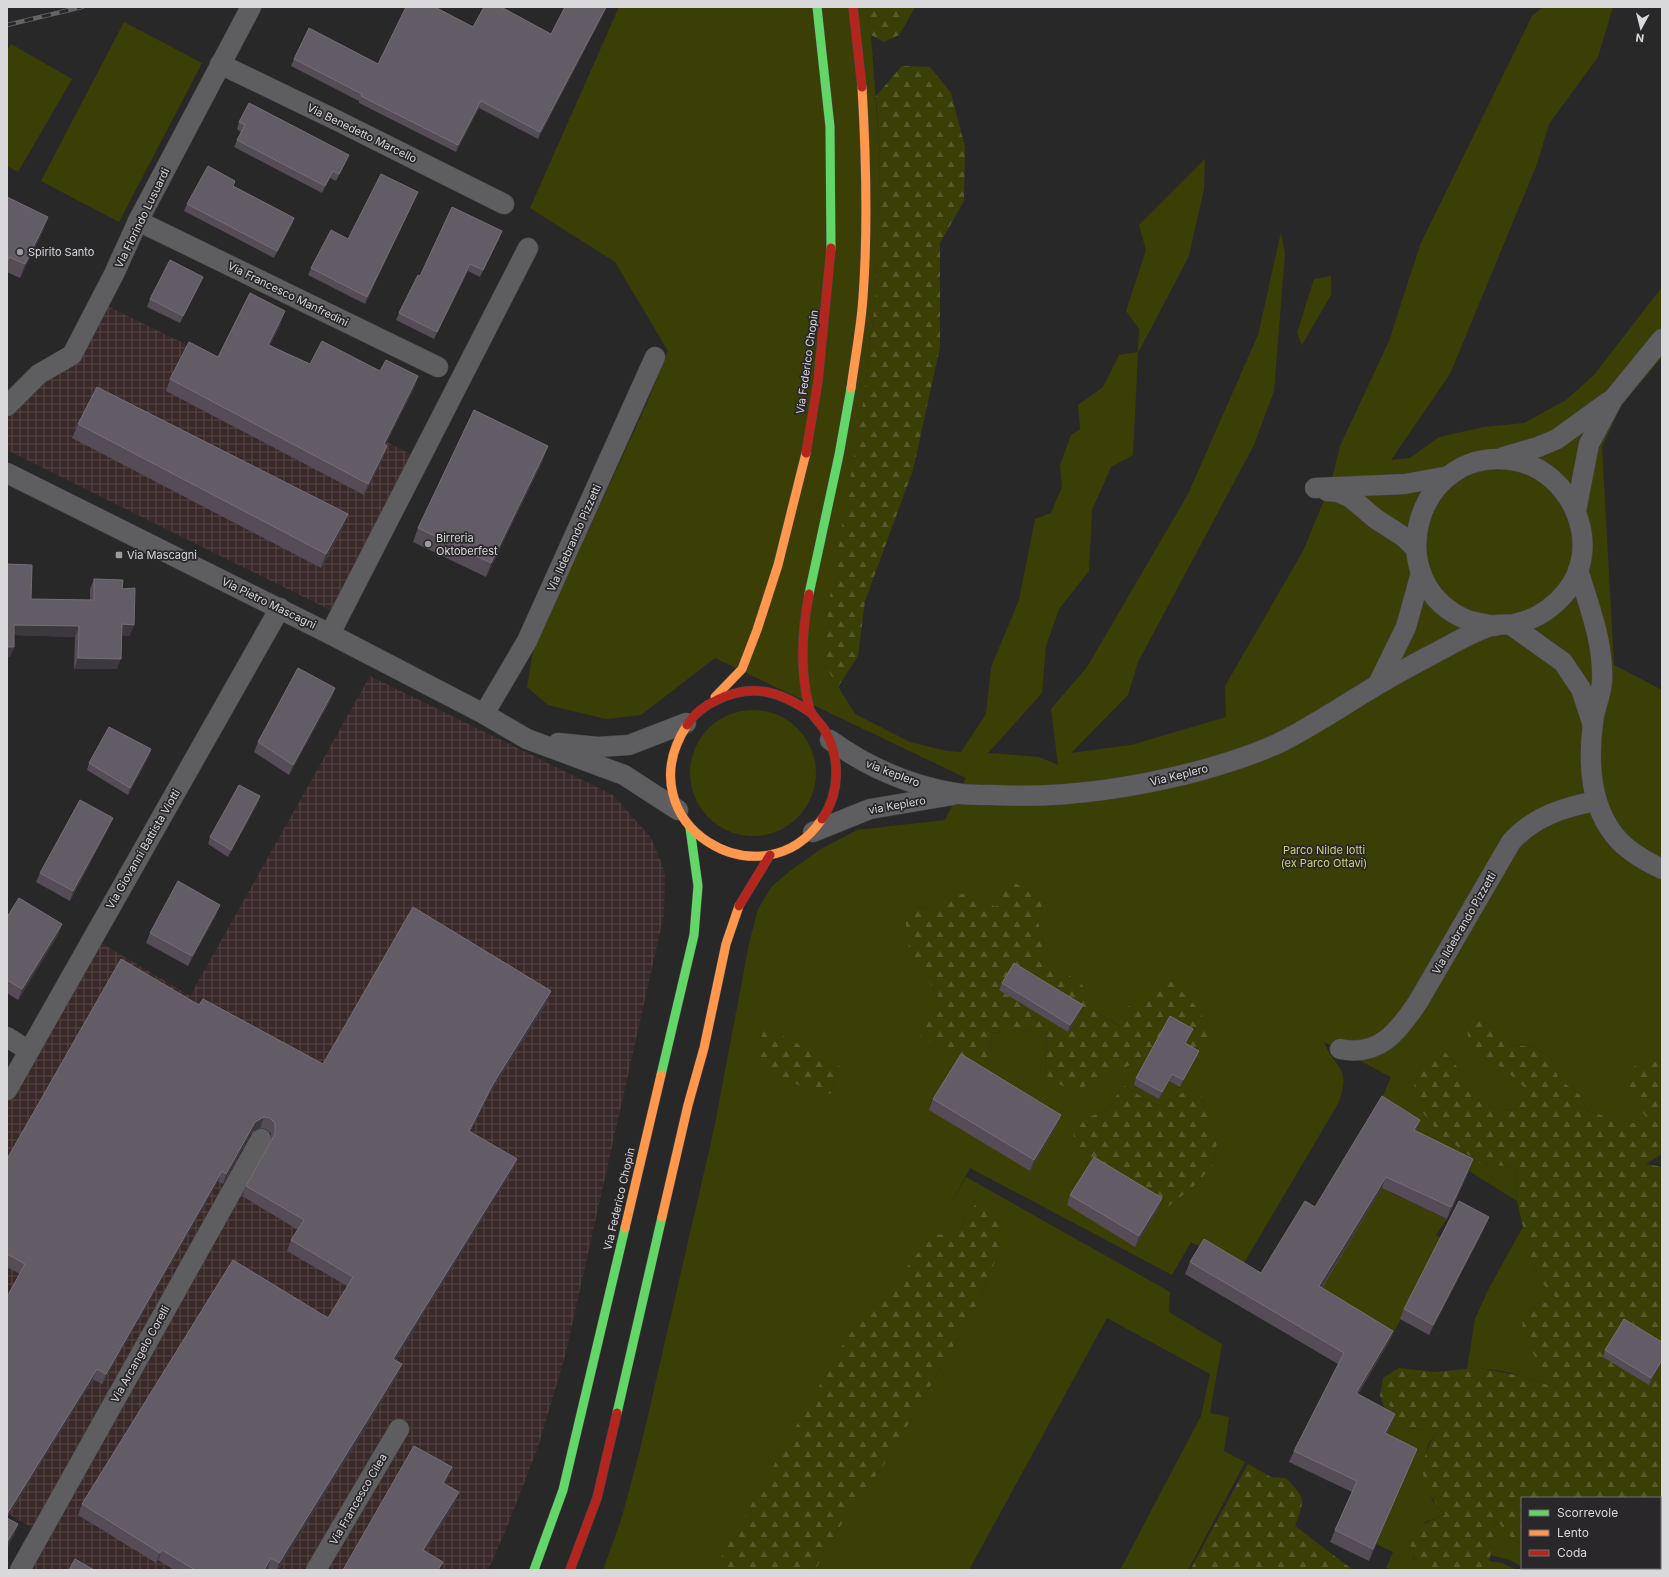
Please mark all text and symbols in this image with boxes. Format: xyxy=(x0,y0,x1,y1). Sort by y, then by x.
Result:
north arrow xyxy=(1621,8,1661,48)
text: N xyxy=(1635,30,1645,45)
street label: Via Benedetto Marcello xyxy=(305,100,420,166)
street label: Via Florindo Lusuardi xyxy=(112,166,172,270)
place label: Spirito Santo xyxy=(28,245,95,259)
marker: Spirito Santo xyxy=(15,247,25,257)
street label: Via Francesco Manfredini xyxy=(225,259,351,329)
street label: Via Federico Chopin xyxy=(793,309,821,415)
street label: Via Ildebrando Pizzetti xyxy=(544,482,604,594)
place label: Birreria Oktoberfest xyxy=(436,531,498,558)
marker: Birreria Oktoberfest xyxy=(423,539,433,549)
place label: Via Mascagni xyxy=(127,548,197,562)
marker: Via Mascagni xyxy=(114,550,124,560)
street label: Via Pietro Mascagni xyxy=(220,574,318,632)
street label: via keplero xyxy=(864,756,922,790)
street label: Via Keplero xyxy=(1149,761,1210,789)
street label: Via Giovanni Battista Viotti xyxy=(103,787,183,911)
street label: via Keplero xyxy=(867,793,927,817)
park label: Parco Nilde Iotti (ex Parco Ottavi) xyxy=(1281,843,1367,870)
street label: Via Ildebrando Pizzetti xyxy=(1429,869,1499,977)
street label: Via Federico Chopin xyxy=(600,1146,638,1252)
street label: Via Arcangelo Corelli xyxy=(108,1303,172,1405)
street label: Via Francesco Cilea xyxy=(326,1451,390,1547)
legend xyxy=(1521,1497,1661,1569)
text: Scorrevole xyxy=(1557,1505,1618,1520)
text: Lento xyxy=(1557,1525,1589,1540)
text: Coda xyxy=(1557,1545,1587,1560)

